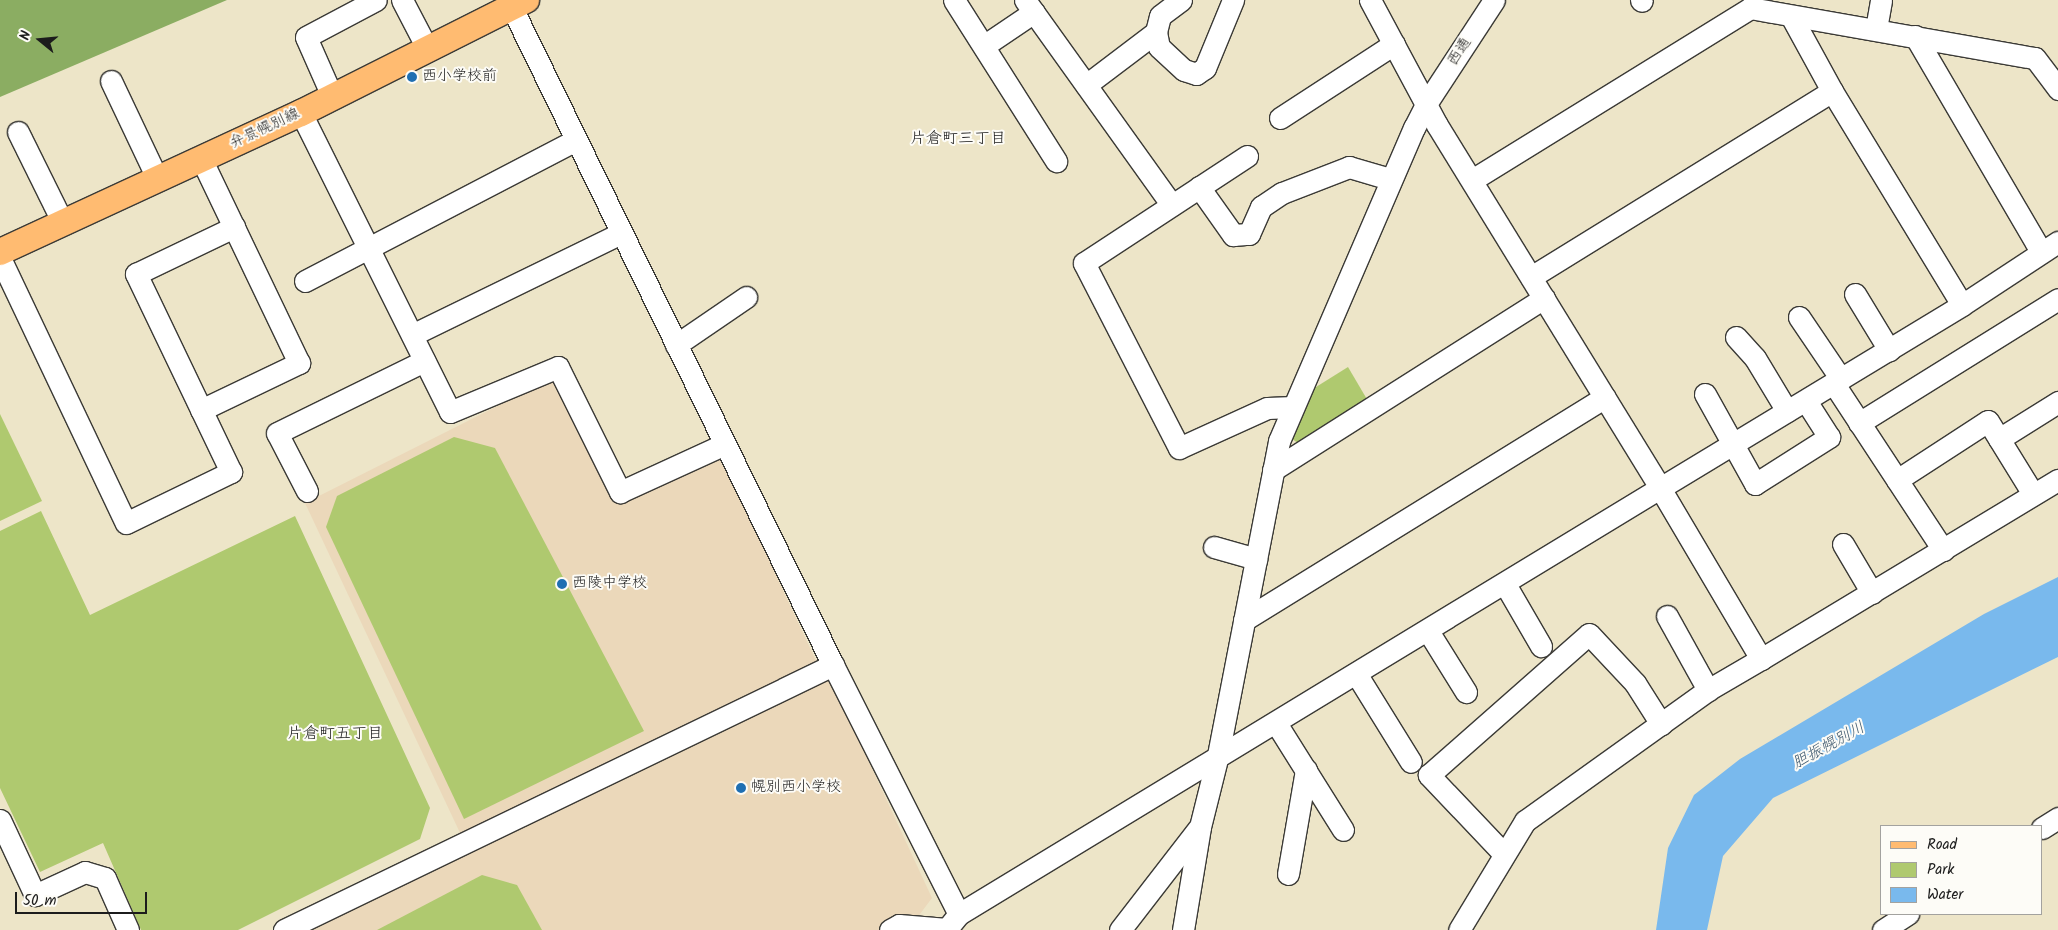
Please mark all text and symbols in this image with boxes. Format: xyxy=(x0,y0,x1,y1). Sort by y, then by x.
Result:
north arrow xyxy=(15,15,65,65)
text: N xyxy=(14,28,37,43)
street label: 西通 xyxy=(1444,35,1476,69)
place label: 西小学校前 xyxy=(422,68,497,86)
marker: 西小学校前 xyxy=(406,71,418,83)
street label: 弁景幌別線 xyxy=(227,105,303,153)
district label: 片倉町三丁目 xyxy=(910,129,1006,149)
place label: 西陵中学校 xyxy=(572,575,647,593)
marker: 西陵中学校 xyxy=(556,578,568,590)
water label: 胆振幌別川 xyxy=(1789,718,1869,774)
district label: 片倉町五丁目 xyxy=(287,724,383,744)
place label: 幌別西小学校 xyxy=(751,779,841,797)
marker: 幌別西小学校 xyxy=(735,782,747,794)
legend xyxy=(1880,825,2043,915)
text: Road xyxy=(1927,833,1957,857)
text: Park xyxy=(1927,858,1954,882)
scale bar xyxy=(18,882,150,914)
text: Water xyxy=(1927,883,1963,907)
text: 50 m xyxy=(23,889,57,913)

